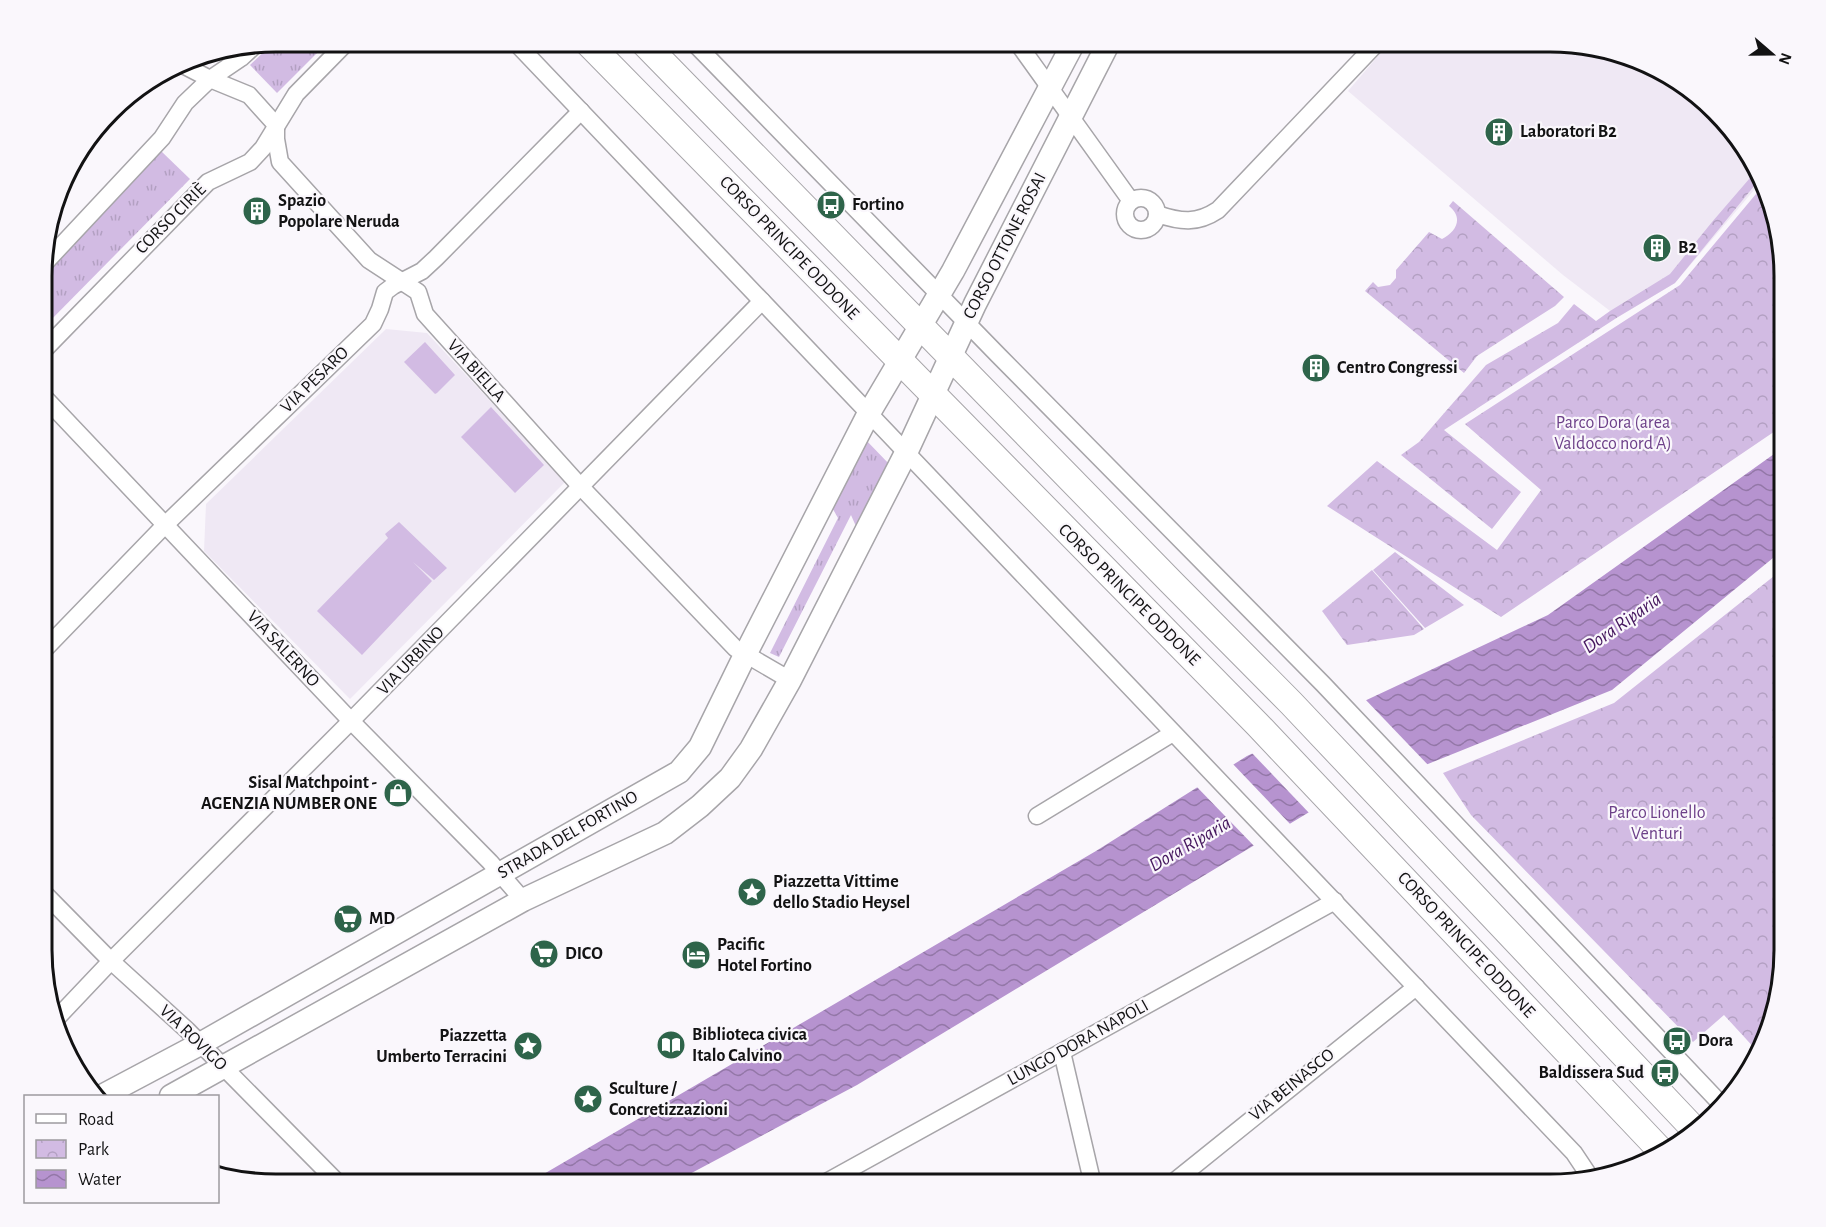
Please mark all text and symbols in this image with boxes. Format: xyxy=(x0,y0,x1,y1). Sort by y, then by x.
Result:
north arrow xyxy=(1742,24,1802,84)
text: N xyxy=(1776,51,1795,67)
building icon: Laboratori B2 xyxy=(1483,116,1515,148)
place label: Laboratori B2 xyxy=(1520,123,1617,141)
street label: CORSO OTTONE ROSAI xyxy=(960,170,1050,322)
street label: CORSO PRINCIPE ODDONE xyxy=(716,173,862,324)
street label: CORSO CIRIÈ xyxy=(130,178,210,258)
bus stop icon: Fortino xyxy=(815,189,847,221)
place label: Spazio Popolare Neruda xyxy=(278,192,400,231)
building icon: Spazio Popolare Neruda xyxy=(241,195,273,227)
place label: Fortino xyxy=(852,196,904,214)
building icon: B2 xyxy=(1641,232,1673,264)
place label: B2 xyxy=(1678,239,1697,257)
street label: VIA BIELLA xyxy=(444,336,509,406)
street label: VIA PESARO xyxy=(278,343,352,417)
building icon: Centro Congressi xyxy=(1300,352,1332,384)
place label: Centro Congressi xyxy=(1337,359,1458,377)
park label: Parco Dora (area Valdocco nord A) xyxy=(1554,414,1672,453)
street label: CORSO PRINCIPE ODDONE xyxy=(1055,521,1204,670)
water label: Dora Riparia xyxy=(1579,589,1665,657)
street label: VIA SALERNO xyxy=(243,607,323,691)
street label: VIA URBINO xyxy=(374,623,448,699)
place label: Sisal Matchpoint - AGENZIA NUMBER ONE xyxy=(201,774,377,813)
shop icon: Sisal Matchpoint - AGENZIA NUMBER ONE xyxy=(382,777,414,809)
street label: STRADA DEL FORTINO xyxy=(495,788,641,882)
park label: Parco Lionello Venturi xyxy=(1608,804,1706,843)
water label: Dora Riparia xyxy=(1146,813,1234,875)
street label: CORSO PRINCIPE ODDONE xyxy=(1394,869,1538,1022)
place label: Piazzetta Vittime dello Stadio Heysel xyxy=(773,873,910,912)
place icon: Piazzetta Vittime dello Stadio Heysel xyxy=(736,876,768,908)
supermarket icon: MD xyxy=(332,903,364,935)
place label: MD xyxy=(369,910,395,928)
place label: Pacific Hotel Fortino xyxy=(717,936,812,975)
supermarket icon: DICO xyxy=(528,938,560,970)
hotel icon: Pacific Hotel Fortino xyxy=(680,939,712,971)
place label: DICO xyxy=(565,945,603,963)
street label: LUNGO DORA NAPOLI xyxy=(1004,997,1152,1089)
street label: VIA ROVIGO xyxy=(156,1002,230,1074)
bus stop icon: Dora xyxy=(1661,1025,1693,1057)
place label: Biblioteca civica Italo Calvino xyxy=(692,1026,808,1065)
place label: Piazzetta Umberto Terracini xyxy=(376,1027,507,1066)
library icon: Biblioteca civica Italo Calvino xyxy=(655,1029,687,1061)
place icon: Piazzetta Umberto Terracini xyxy=(512,1030,544,1062)
place label: Dora xyxy=(1698,1032,1734,1050)
street label: VIA BEINASCO xyxy=(1246,1045,1338,1125)
bus stop icon: Baldissera Sud xyxy=(1649,1057,1681,1089)
place label: Baldissera Sud xyxy=(1538,1064,1645,1082)
place label: Sculture / Concretizzazioni xyxy=(609,1080,728,1119)
place icon: Sculture / Concretizzazioni xyxy=(572,1083,604,1115)
legend xyxy=(24,1095,219,1203)
text: Road xyxy=(78,1111,114,1129)
text: Park xyxy=(78,1141,110,1159)
text: Water xyxy=(78,1171,121,1189)

